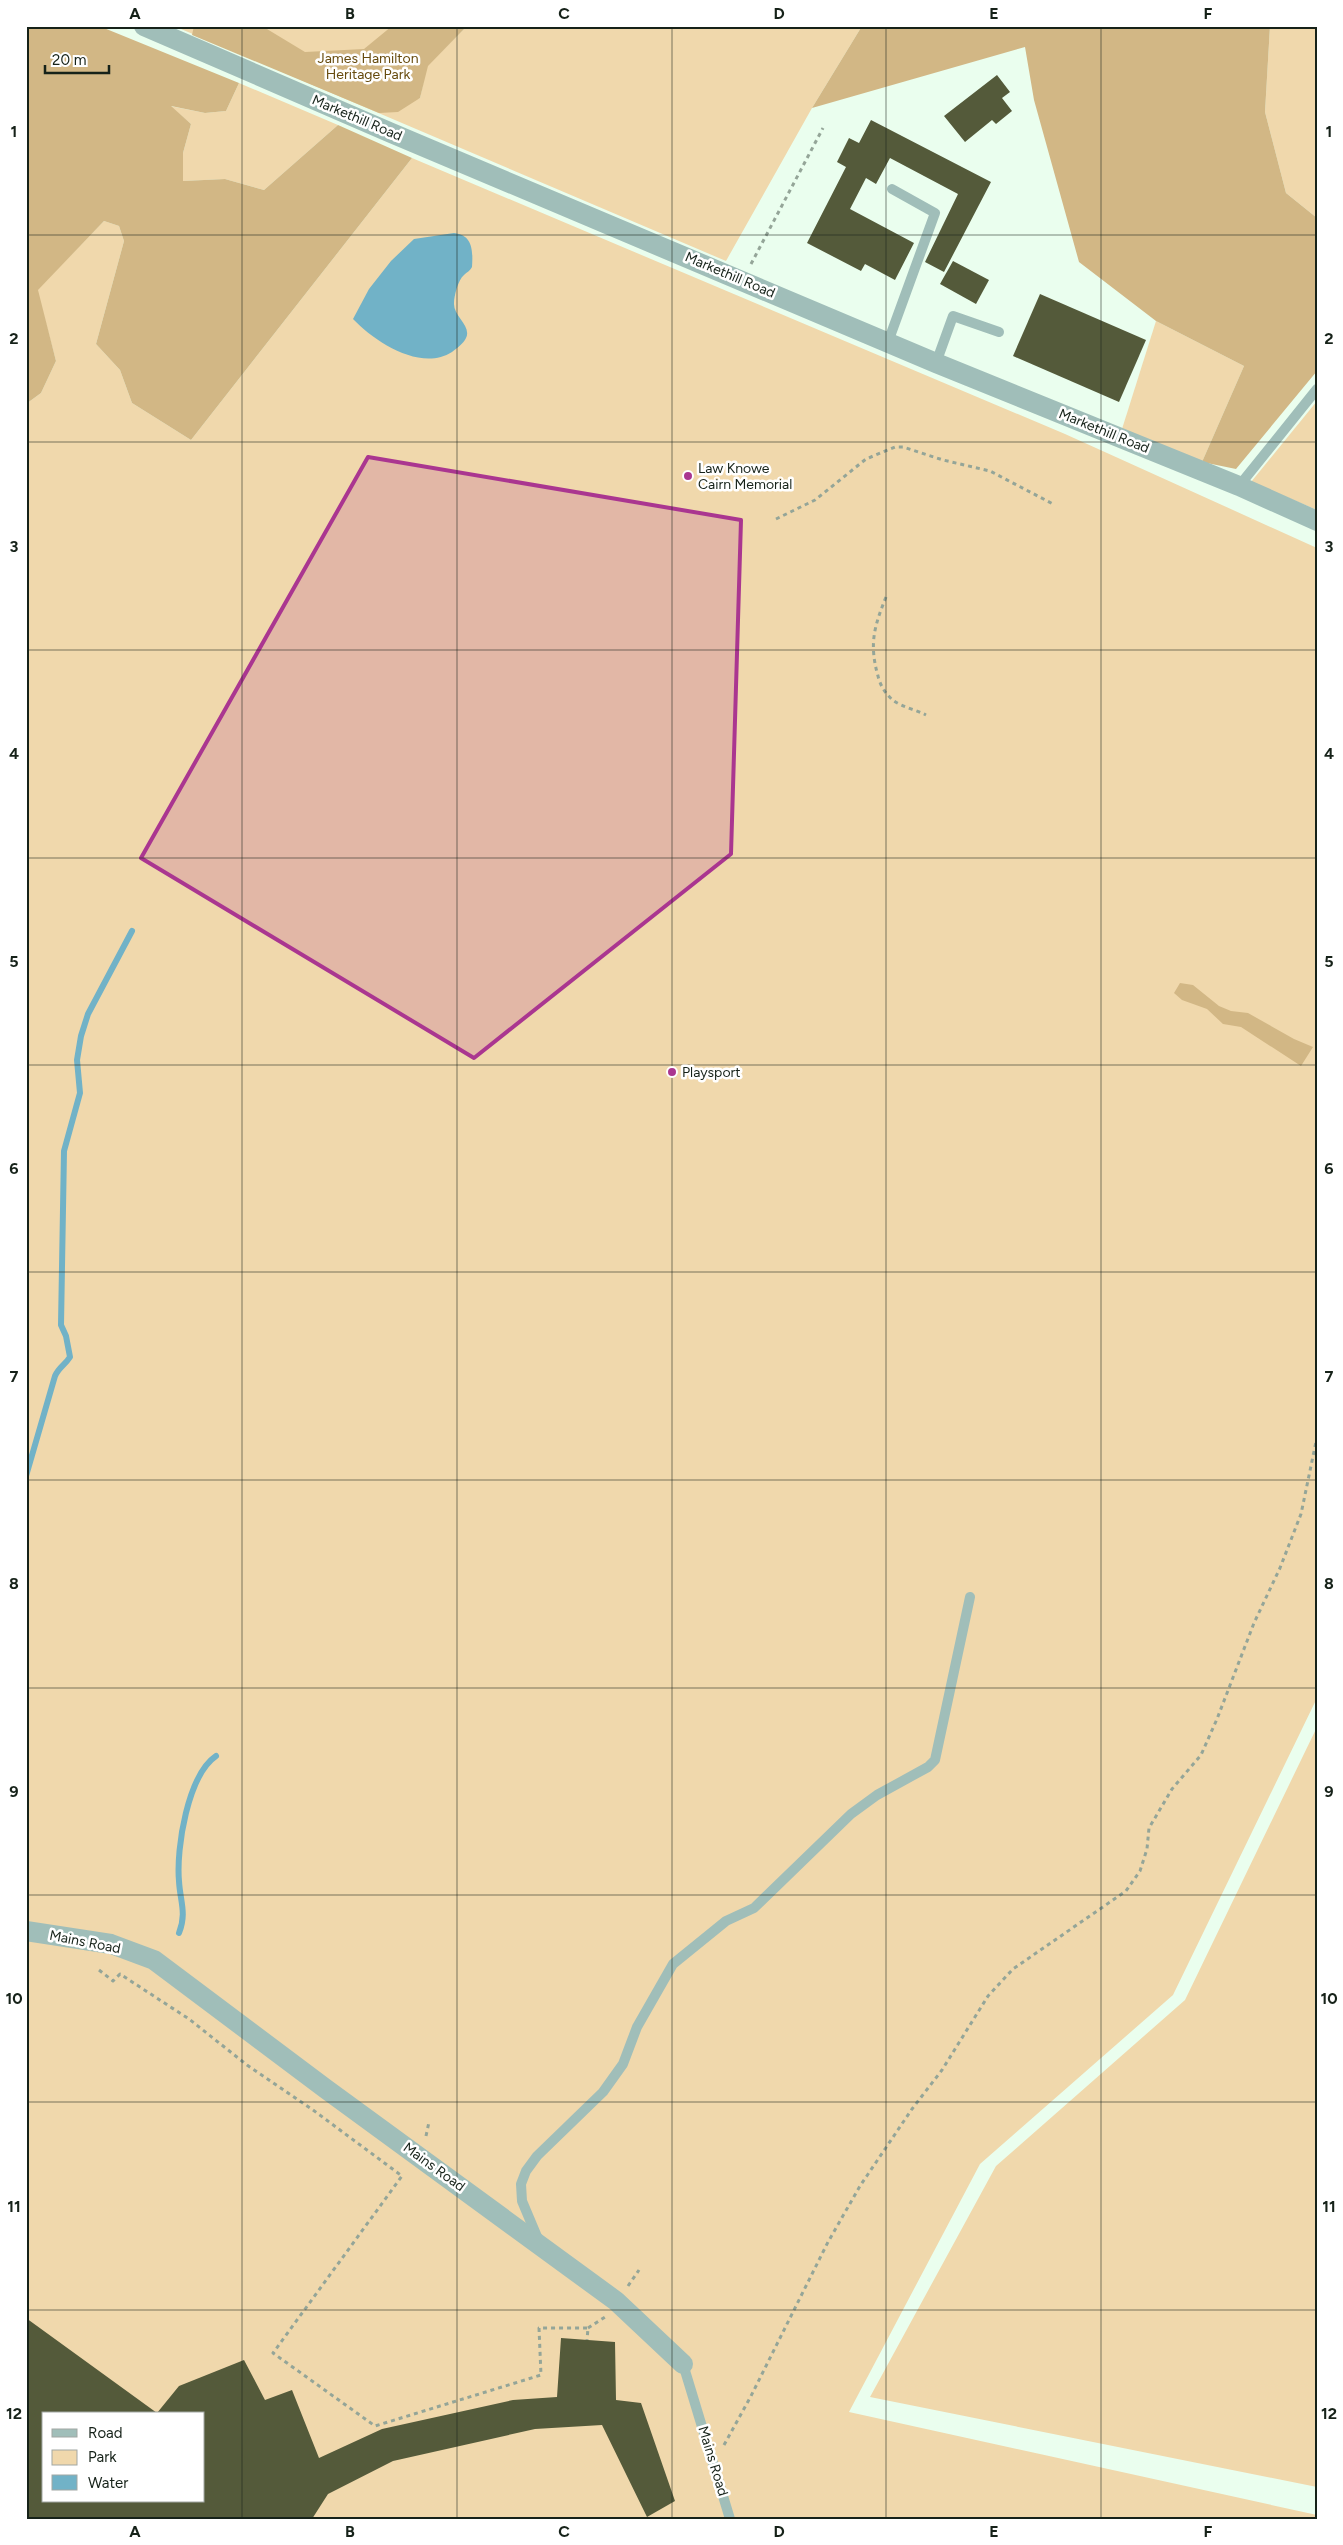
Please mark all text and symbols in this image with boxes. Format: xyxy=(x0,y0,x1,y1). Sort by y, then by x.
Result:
text: A xyxy=(129,4,141,23)
text: B xyxy=(345,4,355,23)
text: C xyxy=(558,4,570,23)
text: D xyxy=(773,4,785,23)
text: E xyxy=(989,4,999,23)
text: F xyxy=(1204,4,1213,23)
scale bar xyxy=(45,42,109,74)
park label: James Hamilton Heritage Park xyxy=(318,50,419,83)
text: 20 m xyxy=(52,51,86,69)
street label: Markethill Road xyxy=(309,91,405,145)
text: 1 xyxy=(11,122,17,141)
text: 1 xyxy=(1326,122,1332,141)
street label: Markethill Road xyxy=(682,248,778,302)
text: 2 xyxy=(9,329,19,348)
text: 2 xyxy=(1324,329,1334,348)
street label: Markethill Road xyxy=(1056,405,1152,457)
place label: Law Knowe Cairn Memorial xyxy=(698,460,792,493)
marker: Law Knowe Cairn Memorial xyxy=(682,470,694,482)
text: 3 xyxy=(10,537,19,556)
text: 3 xyxy=(1325,537,1334,556)
text: 4 xyxy=(9,744,19,763)
text: 4 xyxy=(1324,744,1334,763)
text: 5 xyxy=(9,952,19,971)
text: 5 xyxy=(1324,952,1334,971)
place label: Playsport xyxy=(682,1064,741,1081)
marker: Playsport xyxy=(666,1066,678,1078)
text: 6 xyxy=(9,1159,19,1178)
text: 6 xyxy=(1324,1159,1334,1178)
text: 7 xyxy=(10,1367,19,1386)
text: 7 xyxy=(1325,1367,1334,1386)
text: 8 xyxy=(9,1574,19,1593)
text: 8 xyxy=(1324,1574,1334,1593)
text: 9 xyxy=(9,1782,19,1801)
text: 9 xyxy=(1324,1782,1334,1801)
street label: Mains Road xyxy=(48,1927,122,1957)
text: 10 xyxy=(5,1989,23,2008)
text: 10 xyxy=(1320,1989,1338,2008)
street label: Mains Road xyxy=(400,2139,468,2195)
text: 11 xyxy=(7,2197,21,2216)
text: 11 xyxy=(1322,2197,1336,2216)
text: 12 xyxy=(6,2404,22,2423)
text: 12 xyxy=(1321,2404,1337,2423)
legend xyxy=(42,2412,205,2502)
text: Road xyxy=(88,2424,123,2442)
street label: Mains Road xyxy=(694,2424,732,2498)
text: Park xyxy=(88,2448,117,2466)
text: Water xyxy=(88,2474,128,2492)
text: A xyxy=(129,2522,141,2541)
text: B xyxy=(345,2522,355,2541)
text: C xyxy=(558,2522,570,2541)
text: D xyxy=(773,2522,785,2541)
text: E xyxy=(989,2522,999,2541)
text: F xyxy=(1204,2522,1213,2541)

